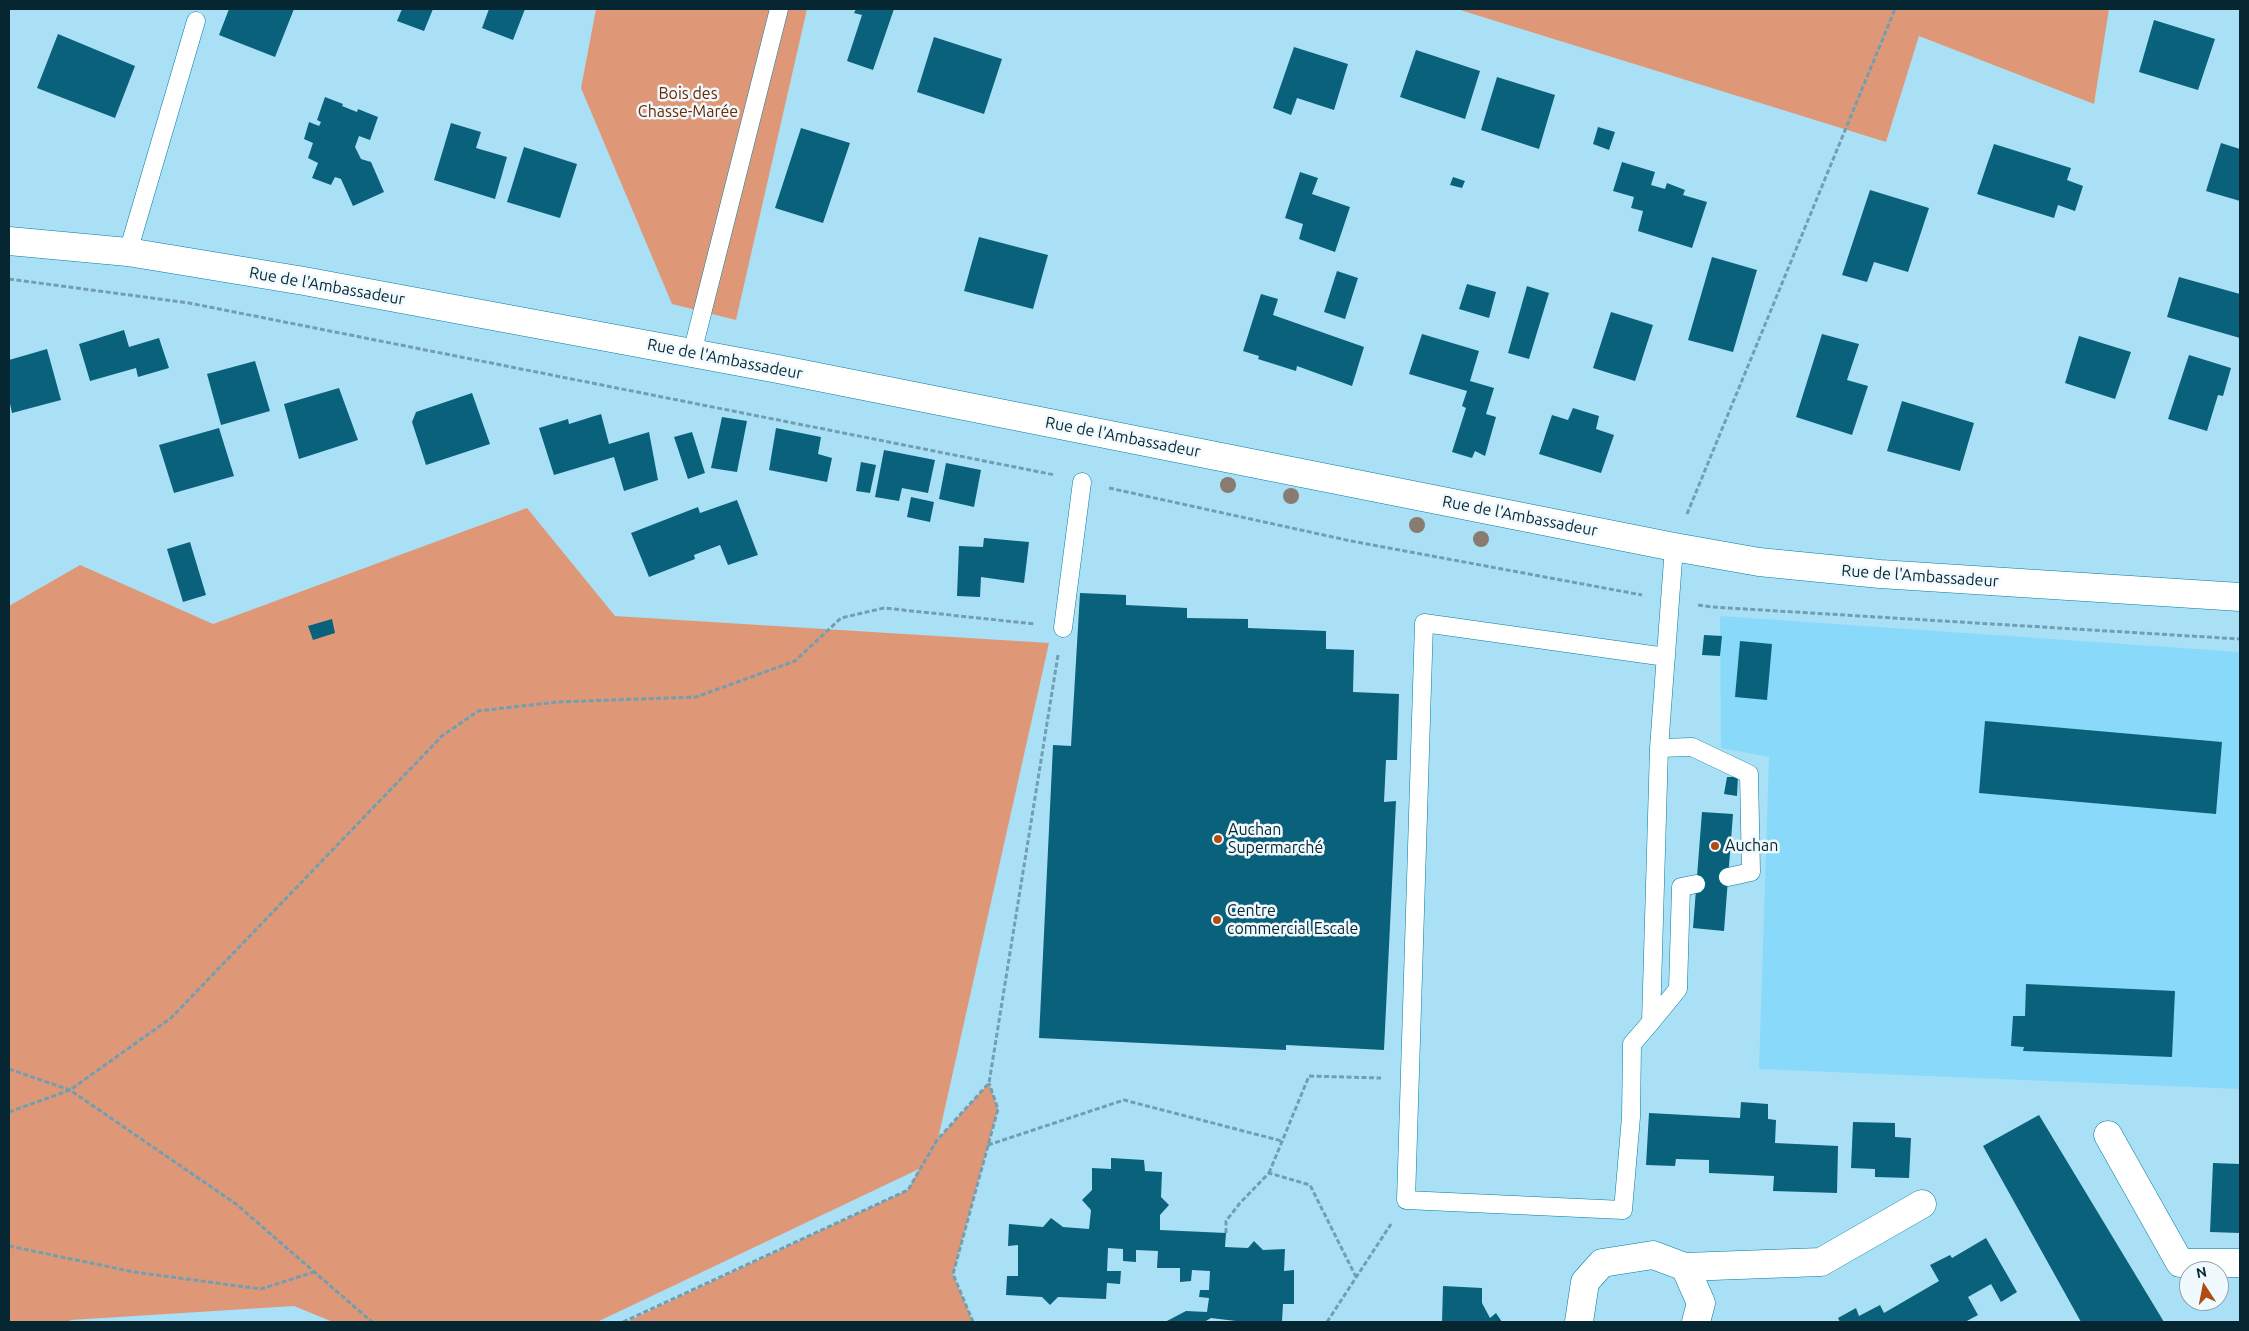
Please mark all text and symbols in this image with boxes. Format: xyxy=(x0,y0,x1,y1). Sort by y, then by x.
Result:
park label: Bois des Chasse-Marée xyxy=(638,84,738,122)
street label: Rue de l'Ambassadeur xyxy=(248,263,406,309)
street label: Rue de l'Ambassadeur xyxy=(646,335,804,383)
street label: Rue de l'Ambassadeur xyxy=(1044,413,1202,461)
street label: Rue de l'Ambassadeur xyxy=(1441,492,1599,540)
street label: Rue de l'Ambassadeur xyxy=(1841,561,1999,591)
place label: Auchan Supermarché xyxy=(1228,820,1323,858)
marker: Auchan Supermarché xyxy=(1212,833,1224,845)
place label: Auchan xyxy=(1725,836,1778,856)
marker: Auchan xyxy=(1709,840,1721,852)
place label: Centre commercial Escale xyxy=(1227,901,1358,939)
marker: Centre commercial Escale xyxy=(1211,914,1223,926)
north arrow xyxy=(2179,1261,2229,1311)
text: N xyxy=(2195,1263,2208,1281)

